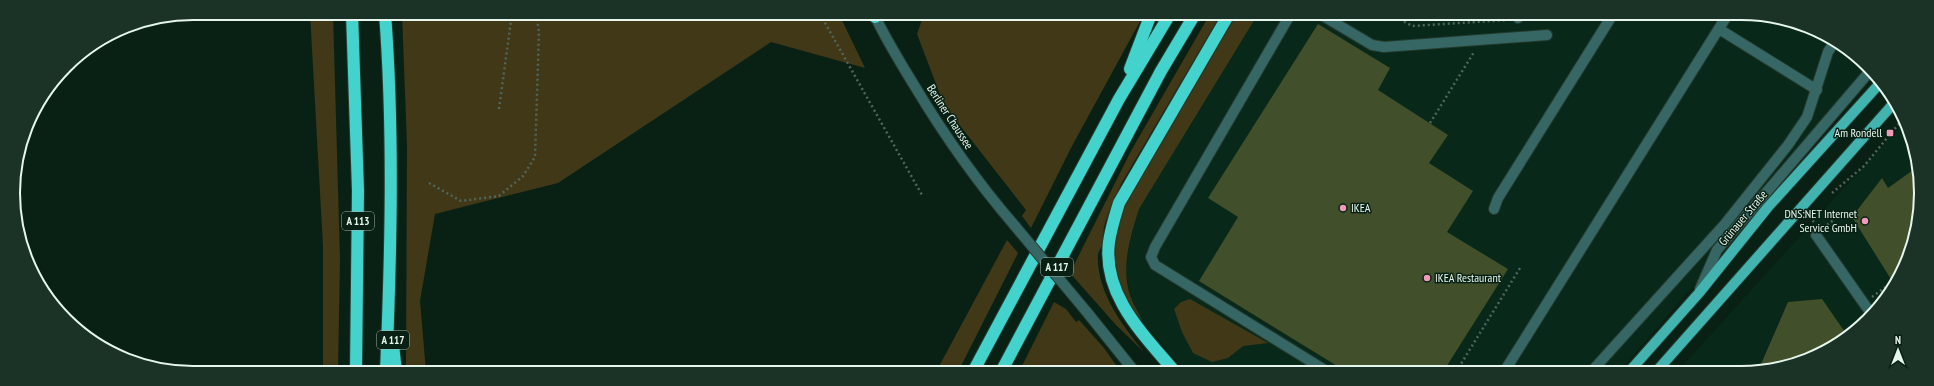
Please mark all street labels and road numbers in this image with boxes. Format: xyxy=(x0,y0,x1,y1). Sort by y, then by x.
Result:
street label: Berliner Chaussee xyxy=(924,82,977,152)
street label: Grünauer Straße xyxy=(1715,187,1770,248)
road number: A 113 xyxy=(342,212,374,230)
road number: A 117 xyxy=(1041,258,1073,276)
road number: A 117 xyxy=(377,331,409,349)

